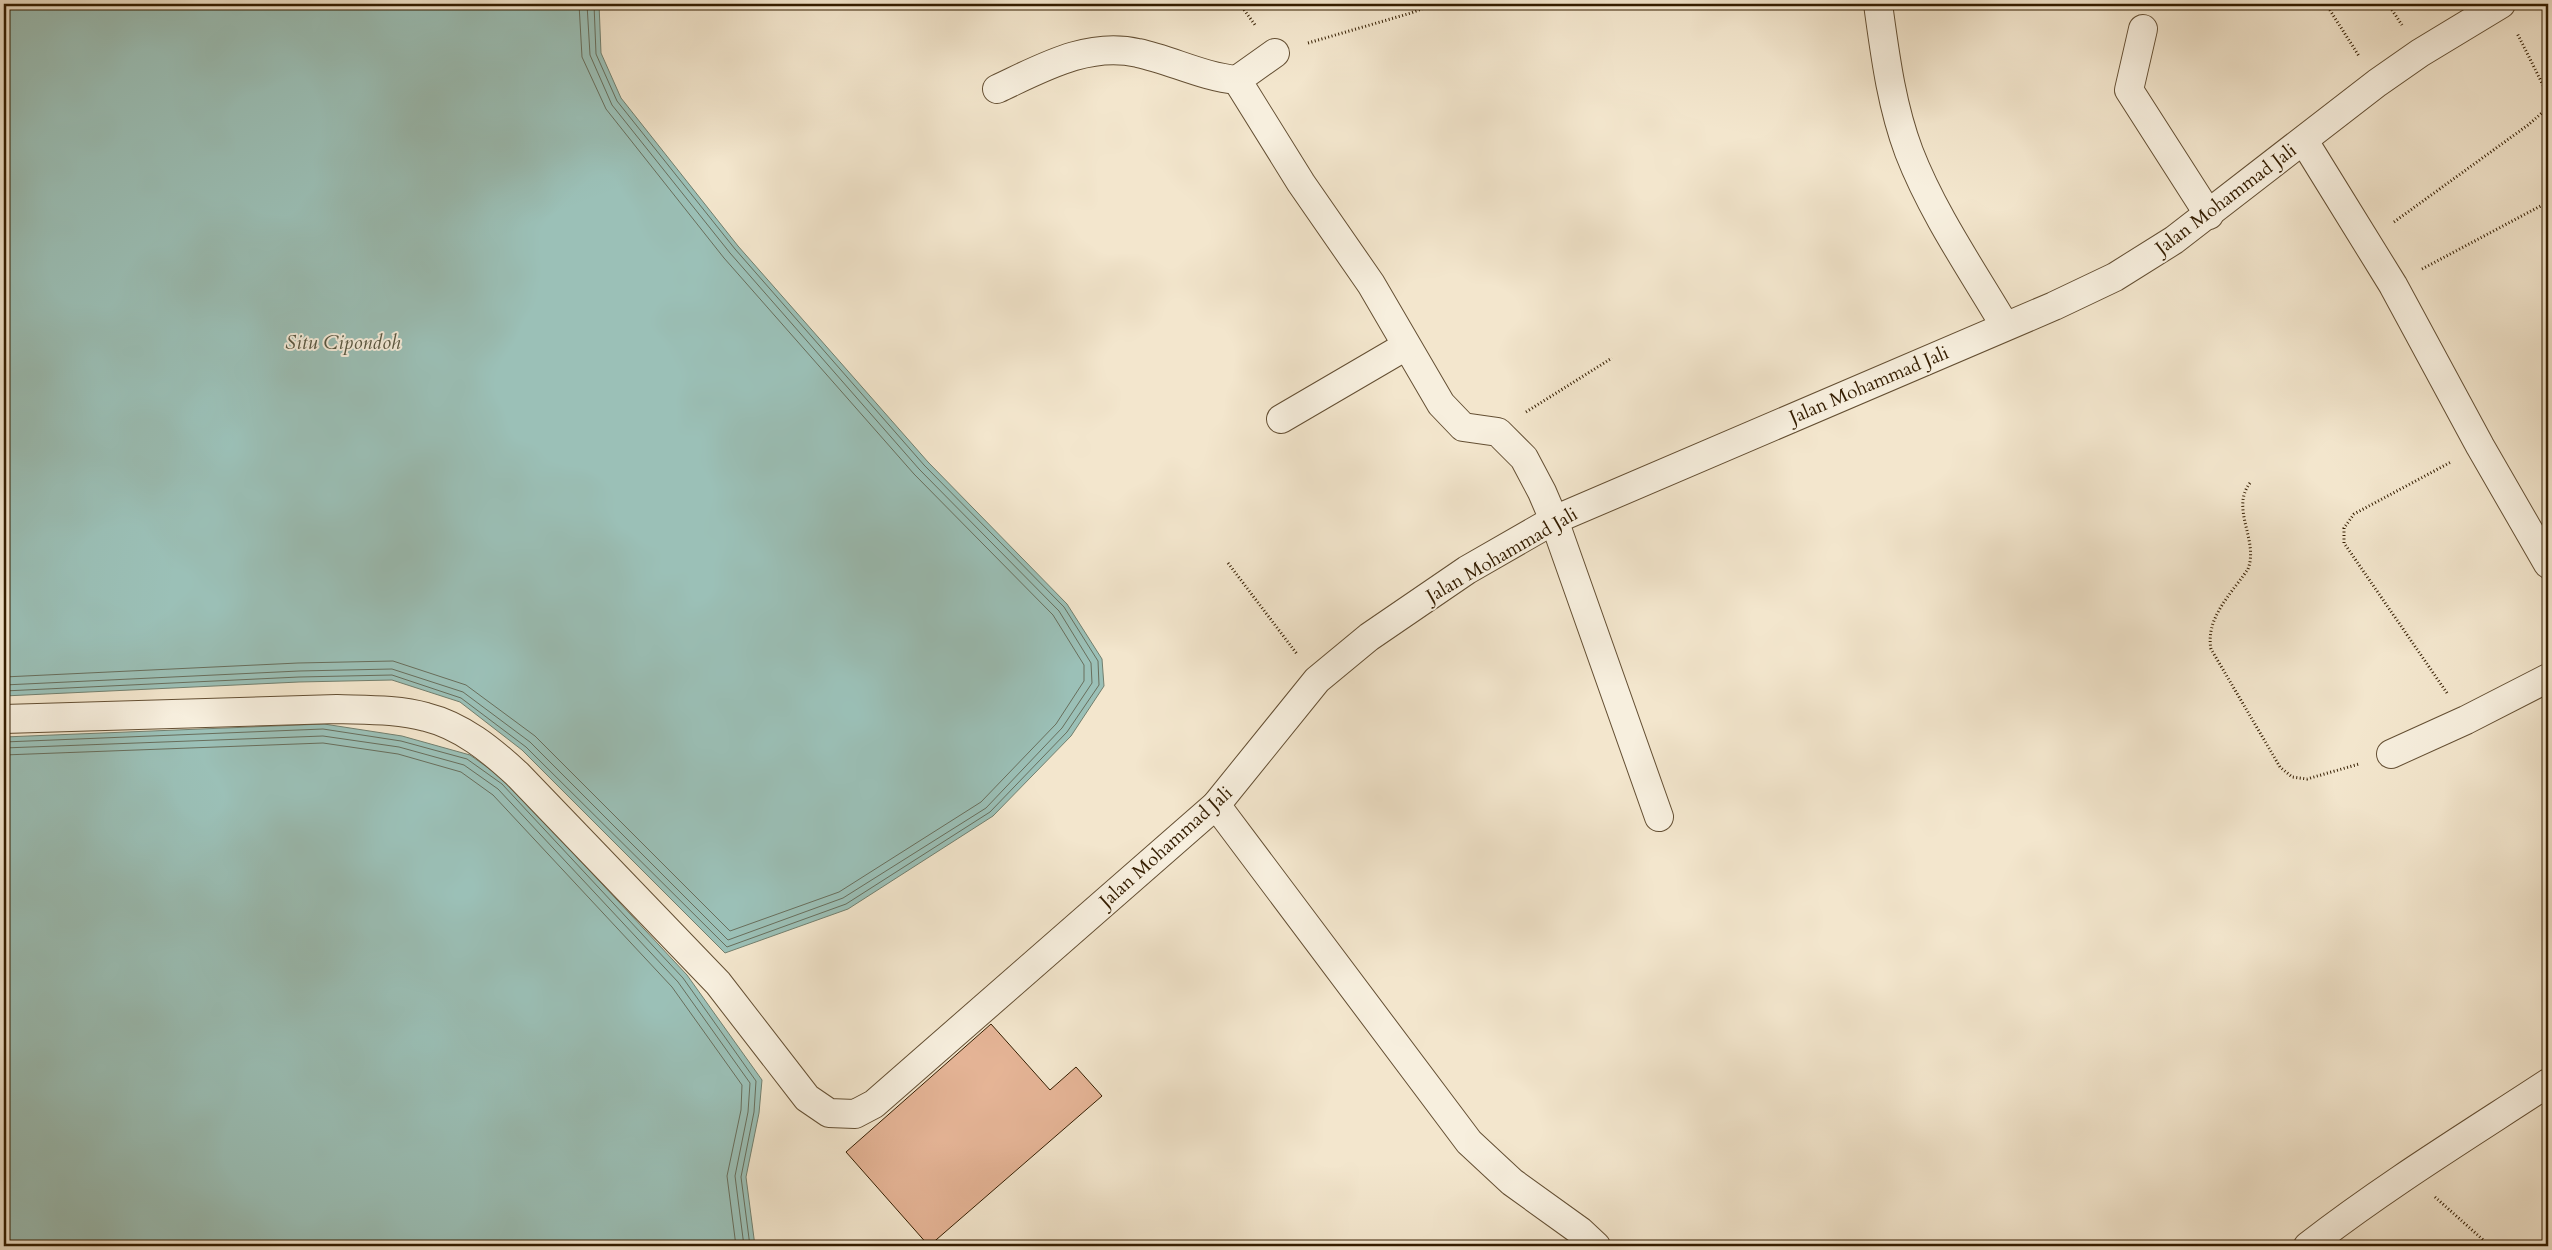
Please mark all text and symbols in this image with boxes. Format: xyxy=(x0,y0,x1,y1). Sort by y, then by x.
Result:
street label: Jalan Mohammad Jali xyxy=(2148,137,2302,263)
water label: Situ Cipondoh xyxy=(285,329,401,356)
street label: Jalan Mohammad Jali xyxy=(1783,340,1953,432)
street label: Jalan Mohammad Jali xyxy=(1419,501,1582,610)
street label: Jalan Mohammad Jali xyxy=(1092,780,1238,916)

